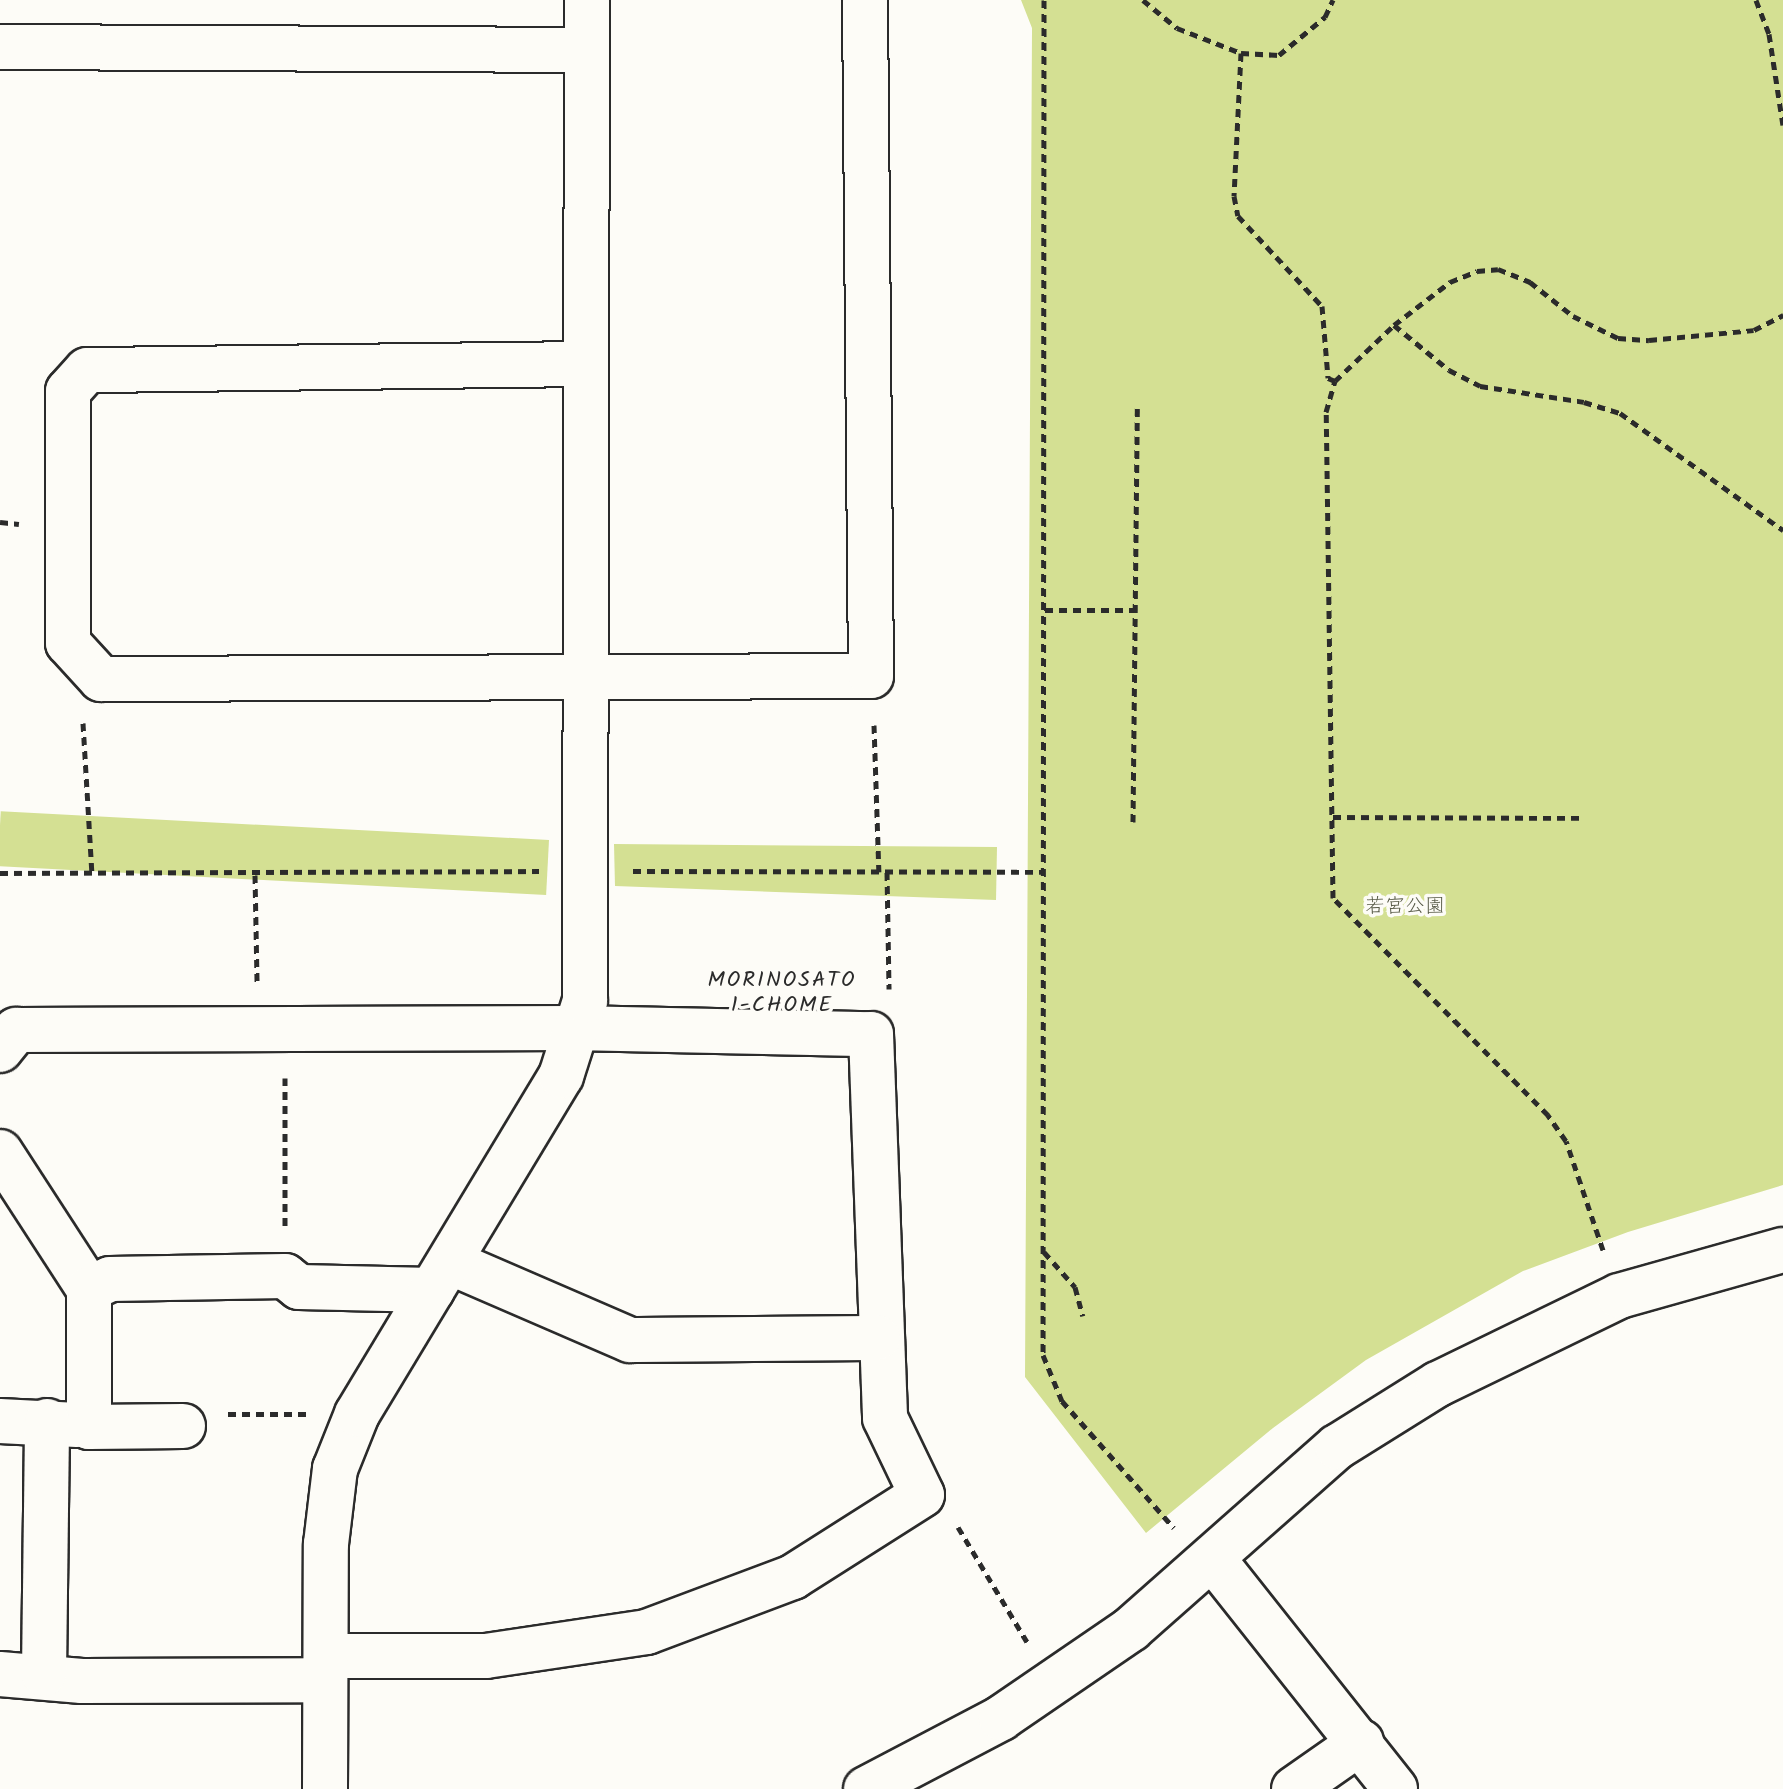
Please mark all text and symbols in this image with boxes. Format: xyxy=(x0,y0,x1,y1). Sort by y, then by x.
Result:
park label: 若宮公園 xyxy=(1365,895,1445,919)
district label: MORINOSATO 1-CHOME xyxy=(707,967,857,1018)

